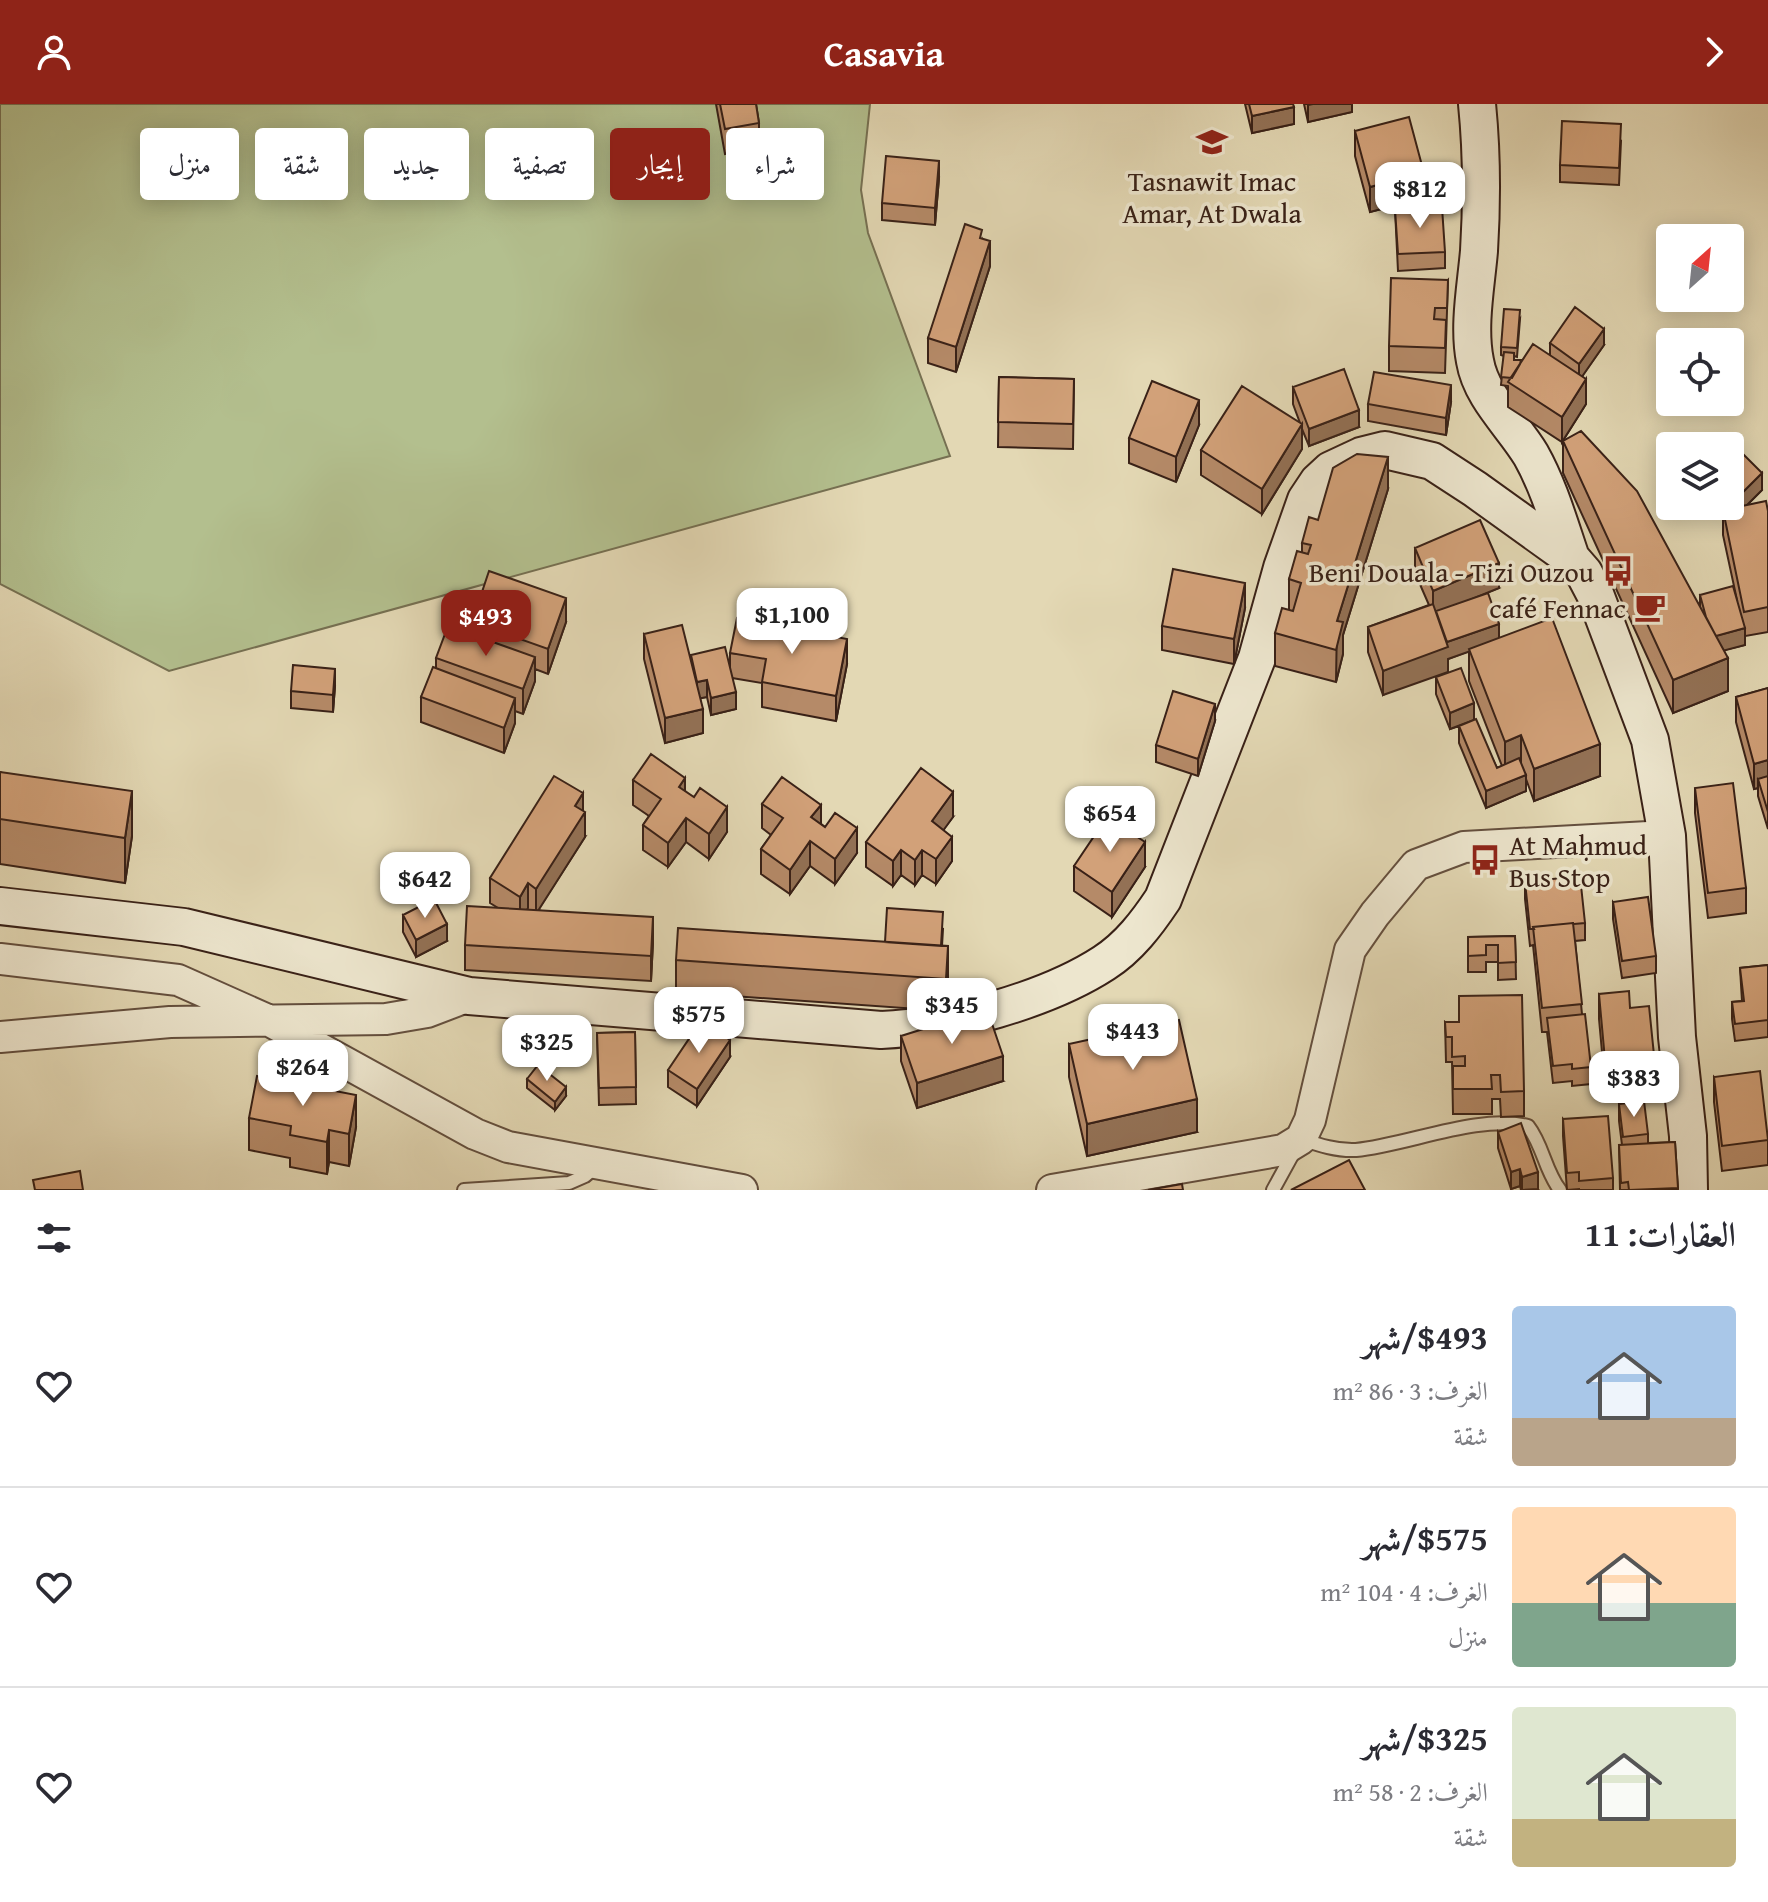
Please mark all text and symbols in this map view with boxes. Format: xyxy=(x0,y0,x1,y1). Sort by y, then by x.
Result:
text: Casavia xyxy=(824,26,944,79)
icon: person xyxy=(32,30,76,74)
icon: forward xyxy=(1692,30,1736,74)
school or university icon: Tasnawit Imac Amar, At Dwala xyxy=(1195,125,1229,159)
chip: منزل xyxy=(140,128,239,200)
chip: شقة xyxy=(255,128,348,200)
chip: جديد xyxy=(364,128,469,200)
chip: تصفية xyxy=(485,128,594,200)
chip: إيجار xyxy=(610,128,710,200)
chip: شراء xyxy=(726,128,824,200)
place label: Tasnawit Imac Amar, At Dwala xyxy=(1122,160,1302,233)
pin: $812 xyxy=(1373,162,1467,230)
text: $812 xyxy=(1393,168,1447,207)
north arrow xyxy=(1656,224,1744,312)
map controls xyxy=(1656,224,1744,520)
button: locate xyxy=(1656,328,1744,416)
button: layers xyxy=(1656,432,1744,520)
place label: Beni Douala - Tizi Ouzou xyxy=(1309,551,1594,592)
bus stop icon: Beni Douala - Tizi Ouzou xyxy=(1601,554,1635,588)
place label: café Fennac xyxy=(1489,587,1626,628)
pin: $1,100 xyxy=(727,588,857,656)
pin: $493 xyxy=(439,590,533,658)
cafe icon: café Fennac xyxy=(1633,590,1667,624)
text: $1,100 xyxy=(755,594,829,633)
text: $493 xyxy=(459,596,513,635)
pin: $654 xyxy=(1063,786,1157,854)
text: $654 xyxy=(1083,792,1137,831)
place label: At Maḥmud Bus Stop xyxy=(1509,824,1647,897)
bus stop icon: At Maḥmud Bus Stop xyxy=(1468,843,1502,877)
pin: $642 xyxy=(378,852,472,920)
text: $642 xyxy=(398,858,452,897)
pin: $345 xyxy=(905,978,999,1046)
text: $345 xyxy=(925,984,979,1023)
pin: $575 xyxy=(652,987,746,1055)
text: $575 xyxy=(672,993,726,1032)
pin: $443 xyxy=(1086,1004,1180,1072)
text: $443 xyxy=(1106,1010,1160,1049)
pin: $325 xyxy=(500,1015,594,1083)
text: $325 xyxy=(520,1021,574,1060)
pin: $264 xyxy=(256,1040,350,1108)
text: $264 xyxy=(276,1046,330,1085)
pin: $383 xyxy=(1587,1051,1681,1119)
text: $383 xyxy=(1607,1057,1661,1096)
text: العقارات: 11 xyxy=(1585,1209,1736,1258)
icon: filters xyxy=(32,1216,76,1260)
text: $493/شهر xyxy=(1362,1312,1488,1361)
icon: home xyxy=(1576,1338,1672,1434)
icon: heart xyxy=(32,1364,76,1408)
text: الغرف: 3 · 86 m² xyxy=(1333,1371,1488,1410)
text: شقة xyxy=(1454,1416,1488,1455)
text: $575/شهر xyxy=(1362,1513,1488,1562)
icon: home xyxy=(1576,1539,1672,1635)
icon: heart xyxy=(32,1565,76,1609)
text: الغرف: 4 · 104 m² xyxy=(1320,1572,1488,1611)
text: منزل xyxy=(1448,1617,1488,1656)
text: $325/شهر xyxy=(1362,1713,1488,1762)
icon: home xyxy=(1576,1739,1672,1835)
icon: heart xyxy=(32,1765,76,1809)
text: الغرف: 2 · 58 m² xyxy=(1333,1772,1488,1811)
text: شقة xyxy=(1454,1817,1488,1856)

